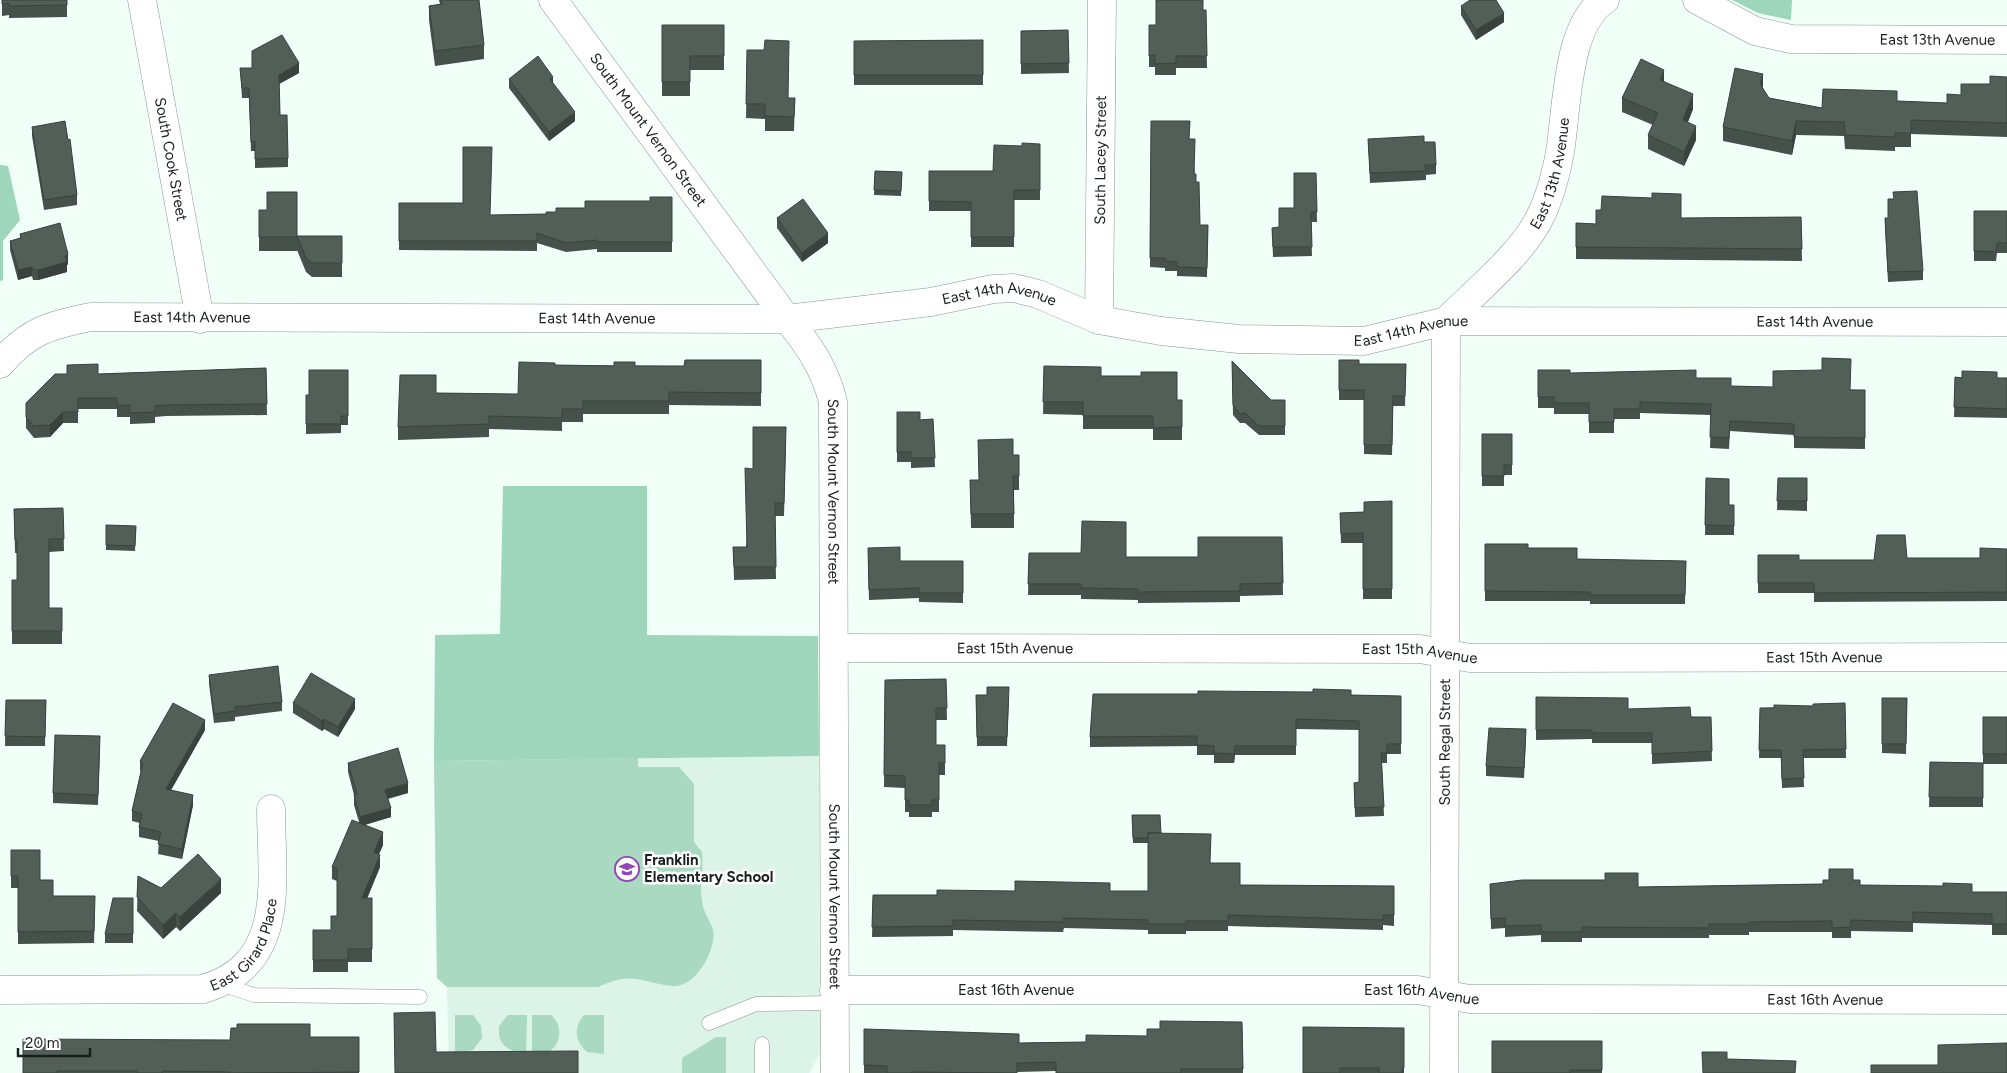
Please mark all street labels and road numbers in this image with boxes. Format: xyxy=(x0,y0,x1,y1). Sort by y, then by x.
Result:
street label: East 13th Avenue xyxy=(1879,30,1995,49)
street label: South Mount Vernon Street xyxy=(586,50,711,210)
street label: South Lacey Street xyxy=(1091,95,1110,225)
street label: South Cook Street xyxy=(151,96,191,223)
street label: East 13th Avenue xyxy=(1526,117,1573,233)
street label: East 14th Avenue xyxy=(940,279,1059,310)
street label: East 14th Avenue xyxy=(133,308,250,326)
street label: East 14th Avenue xyxy=(538,309,655,328)
street label: East 14th Avenue xyxy=(1353,312,1468,350)
street label: East 14th Avenue xyxy=(1756,313,1873,331)
street label: South Mount Vernon Street xyxy=(824,399,843,585)
street label: East 15th Avenue xyxy=(957,639,1073,657)
street label: East 15th Avenue xyxy=(1362,640,1477,667)
street label: East 15th Avenue xyxy=(1766,648,1882,666)
street label: South Regal Street xyxy=(1436,678,1454,806)
street label: South Mount Vernon Street xyxy=(825,804,844,990)
street label: East Girard Place xyxy=(207,898,281,995)
street label: East 16th Avenue xyxy=(958,981,1074,999)
street label: East 16th Avenue xyxy=(1364,981,1479,1008)
street label: East 16th Avenue xyxy=(1767,991,1883,1009)

